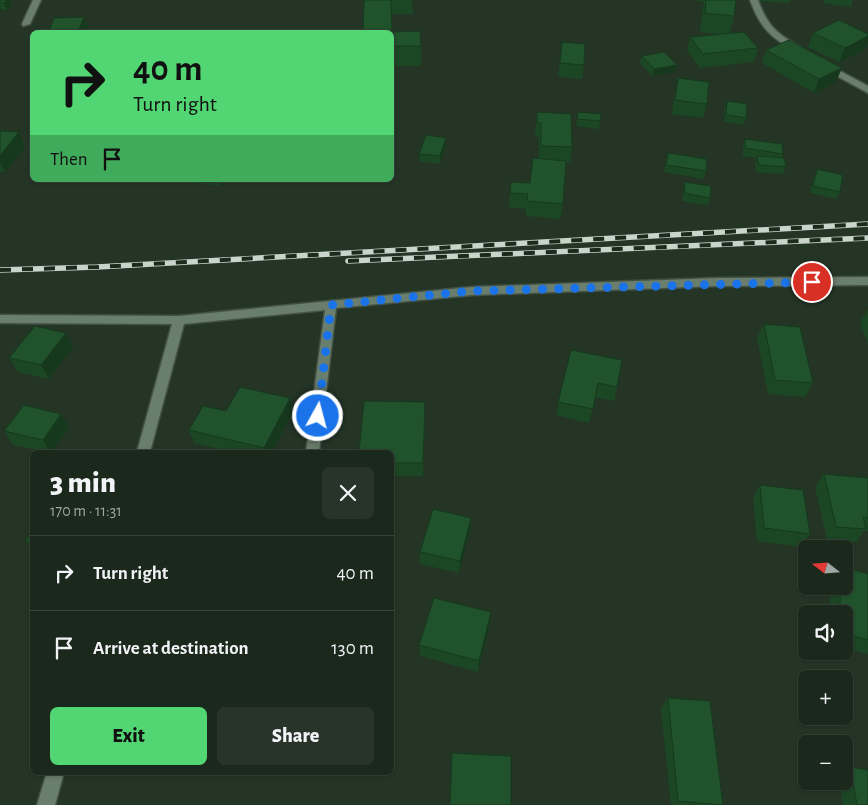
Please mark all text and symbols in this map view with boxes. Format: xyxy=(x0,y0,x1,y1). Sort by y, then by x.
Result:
icon: right xyxy=(50,50,115,115)
text: 40 m xyxy=(133,52,202,87)
text: Turn right xyxy=(133,93,217,115)
icon: arrive xyxy=(98,145,126,173)
text: Then xyxy=(50,150,88,169)
pin xyxy=(791,261,833,303)
icon: arrive xyxy=(798,268,826,296)
position arrow xyxy=(291,389,343,441)
button: close xyxy=(322,467,374,519)
text: 3 min xyxy=(50,468,116,498)
text: 170 m · 11:31 xyxy=(50,503,122,519)
north arrow xyxy=(798,540,852,595)
map controls xyxy=(798,540,853,790)
icon: right xyxy=(50,559,78,587)
text: Turn right xyxy=(93,564,168,583)
text: 40 m xyxy=(336,564,374,583)
button: sound xyxy=(798,605,853,660)
icon: arrive xyxy=(50,634,78,662)
text: Arrive at destination xyxy=(93,639,249,658)
text: 130 m xyxy=(331,639,374,658)
button: + xyxy=(798,670,853,725)
button: Exit xyxy=(50,707,207,765)
button: Share xyxy=(217,707,374,765)
button: − xyxy=(798,735,853,790)

